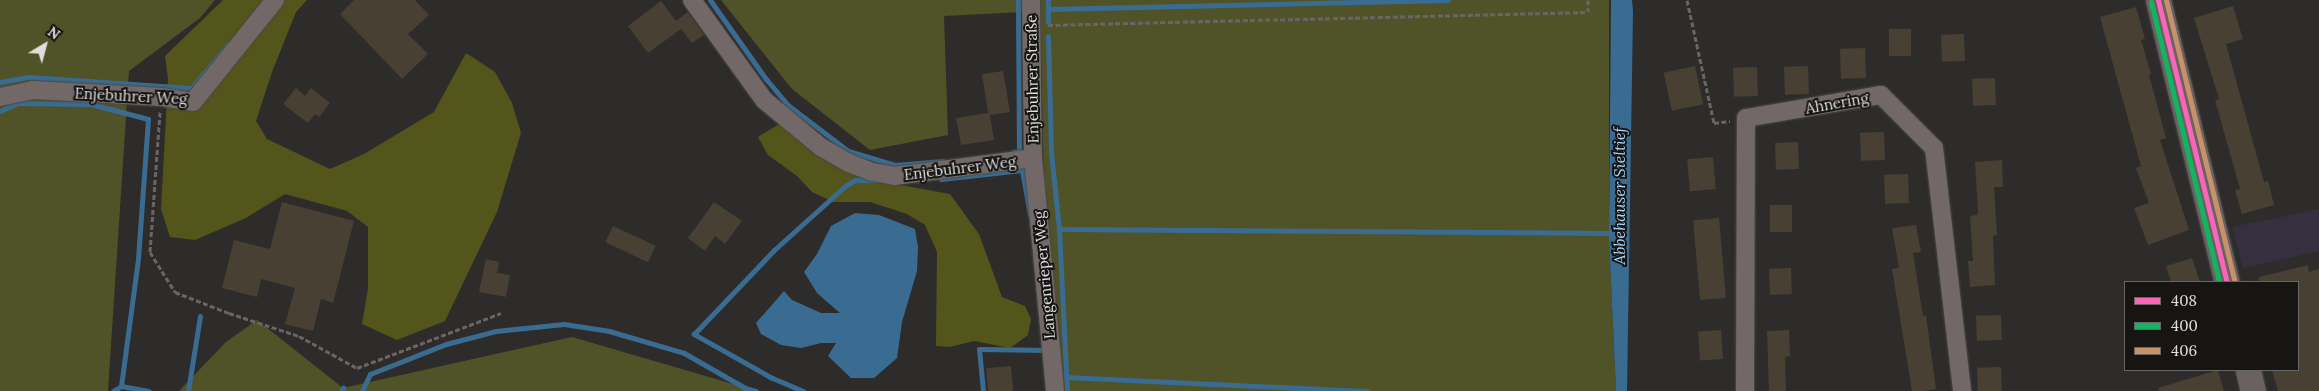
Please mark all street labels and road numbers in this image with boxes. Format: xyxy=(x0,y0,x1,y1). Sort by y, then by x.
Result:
street label: Enjebuhrer Straße xyxy=(1022,14,1042,144)
street label: Enjebuhrer Weg xyxy=(74,84,188,108)
street label: Ahnering xyxy=(1804,89,1870,117)
street label: Enjebuhrer Weg xyxy=(903,152,1017,184)
street label: Langenrieper Weg xyxy=(1029,210,1059,340)

